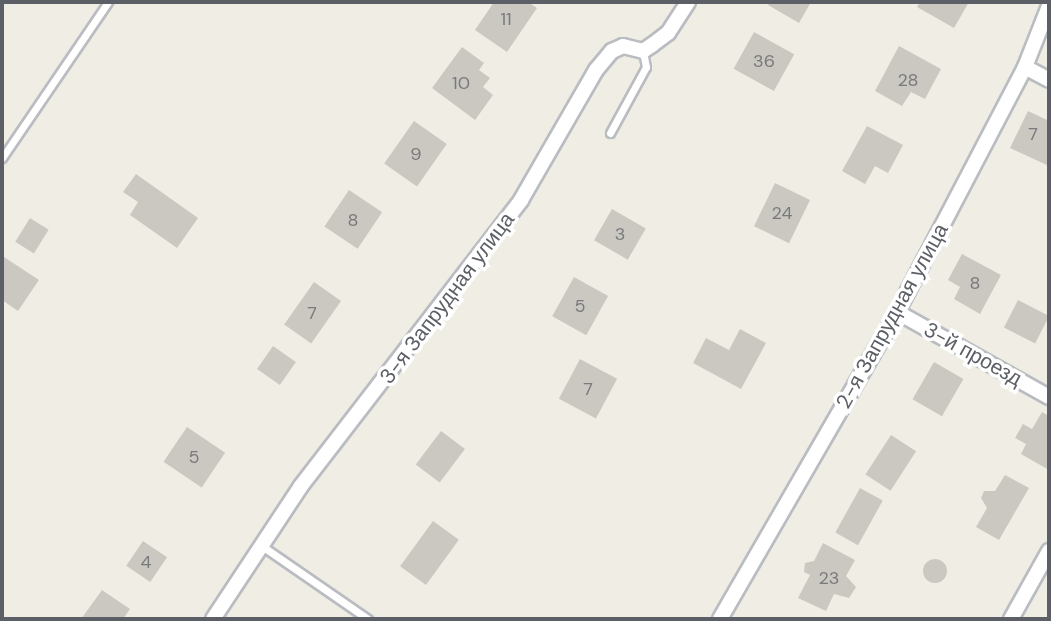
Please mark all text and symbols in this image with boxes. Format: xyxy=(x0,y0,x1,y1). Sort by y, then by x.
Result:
house number: 11 xyxy=(500,8,512,30)
house number: 36 xyxy=(753,50,775,72)
house number: 28 xyxy=(897,69,919,91)
house number: 10 xyxy=(452,72,470,94)
house number: 7 xyxy=(1028,123,1038,145)
house number: 9 xyxy=(410,143,422,165)
house number: 24 xyxy=(772,202,792,224)
street label: 3-я Запрудная улица xyxy=(374,207,520,389)
house number: 8 xyxy=(348,209,358,231)
street label: 2-я Запрудная улица xyxy=(831,219,953,413)
house number: 3 xyxy=(615,223,625,245)
house number: 8 xyxy=(970,272,980,294)
house number: 5 xyxy=(575,295,585,317)
house number: 7 xyxy=(307,302,317,324)
street label: 3-й проезд xyxy=(919,317,1027,391)
house number: 7 xyxy=(583,378,593,400)
house number: 5 xyxy=(189,446,199,468)
house number: 4 xyxy=(141,551,151,573)
house number: 23 xyxy=(818,567,840,589)

